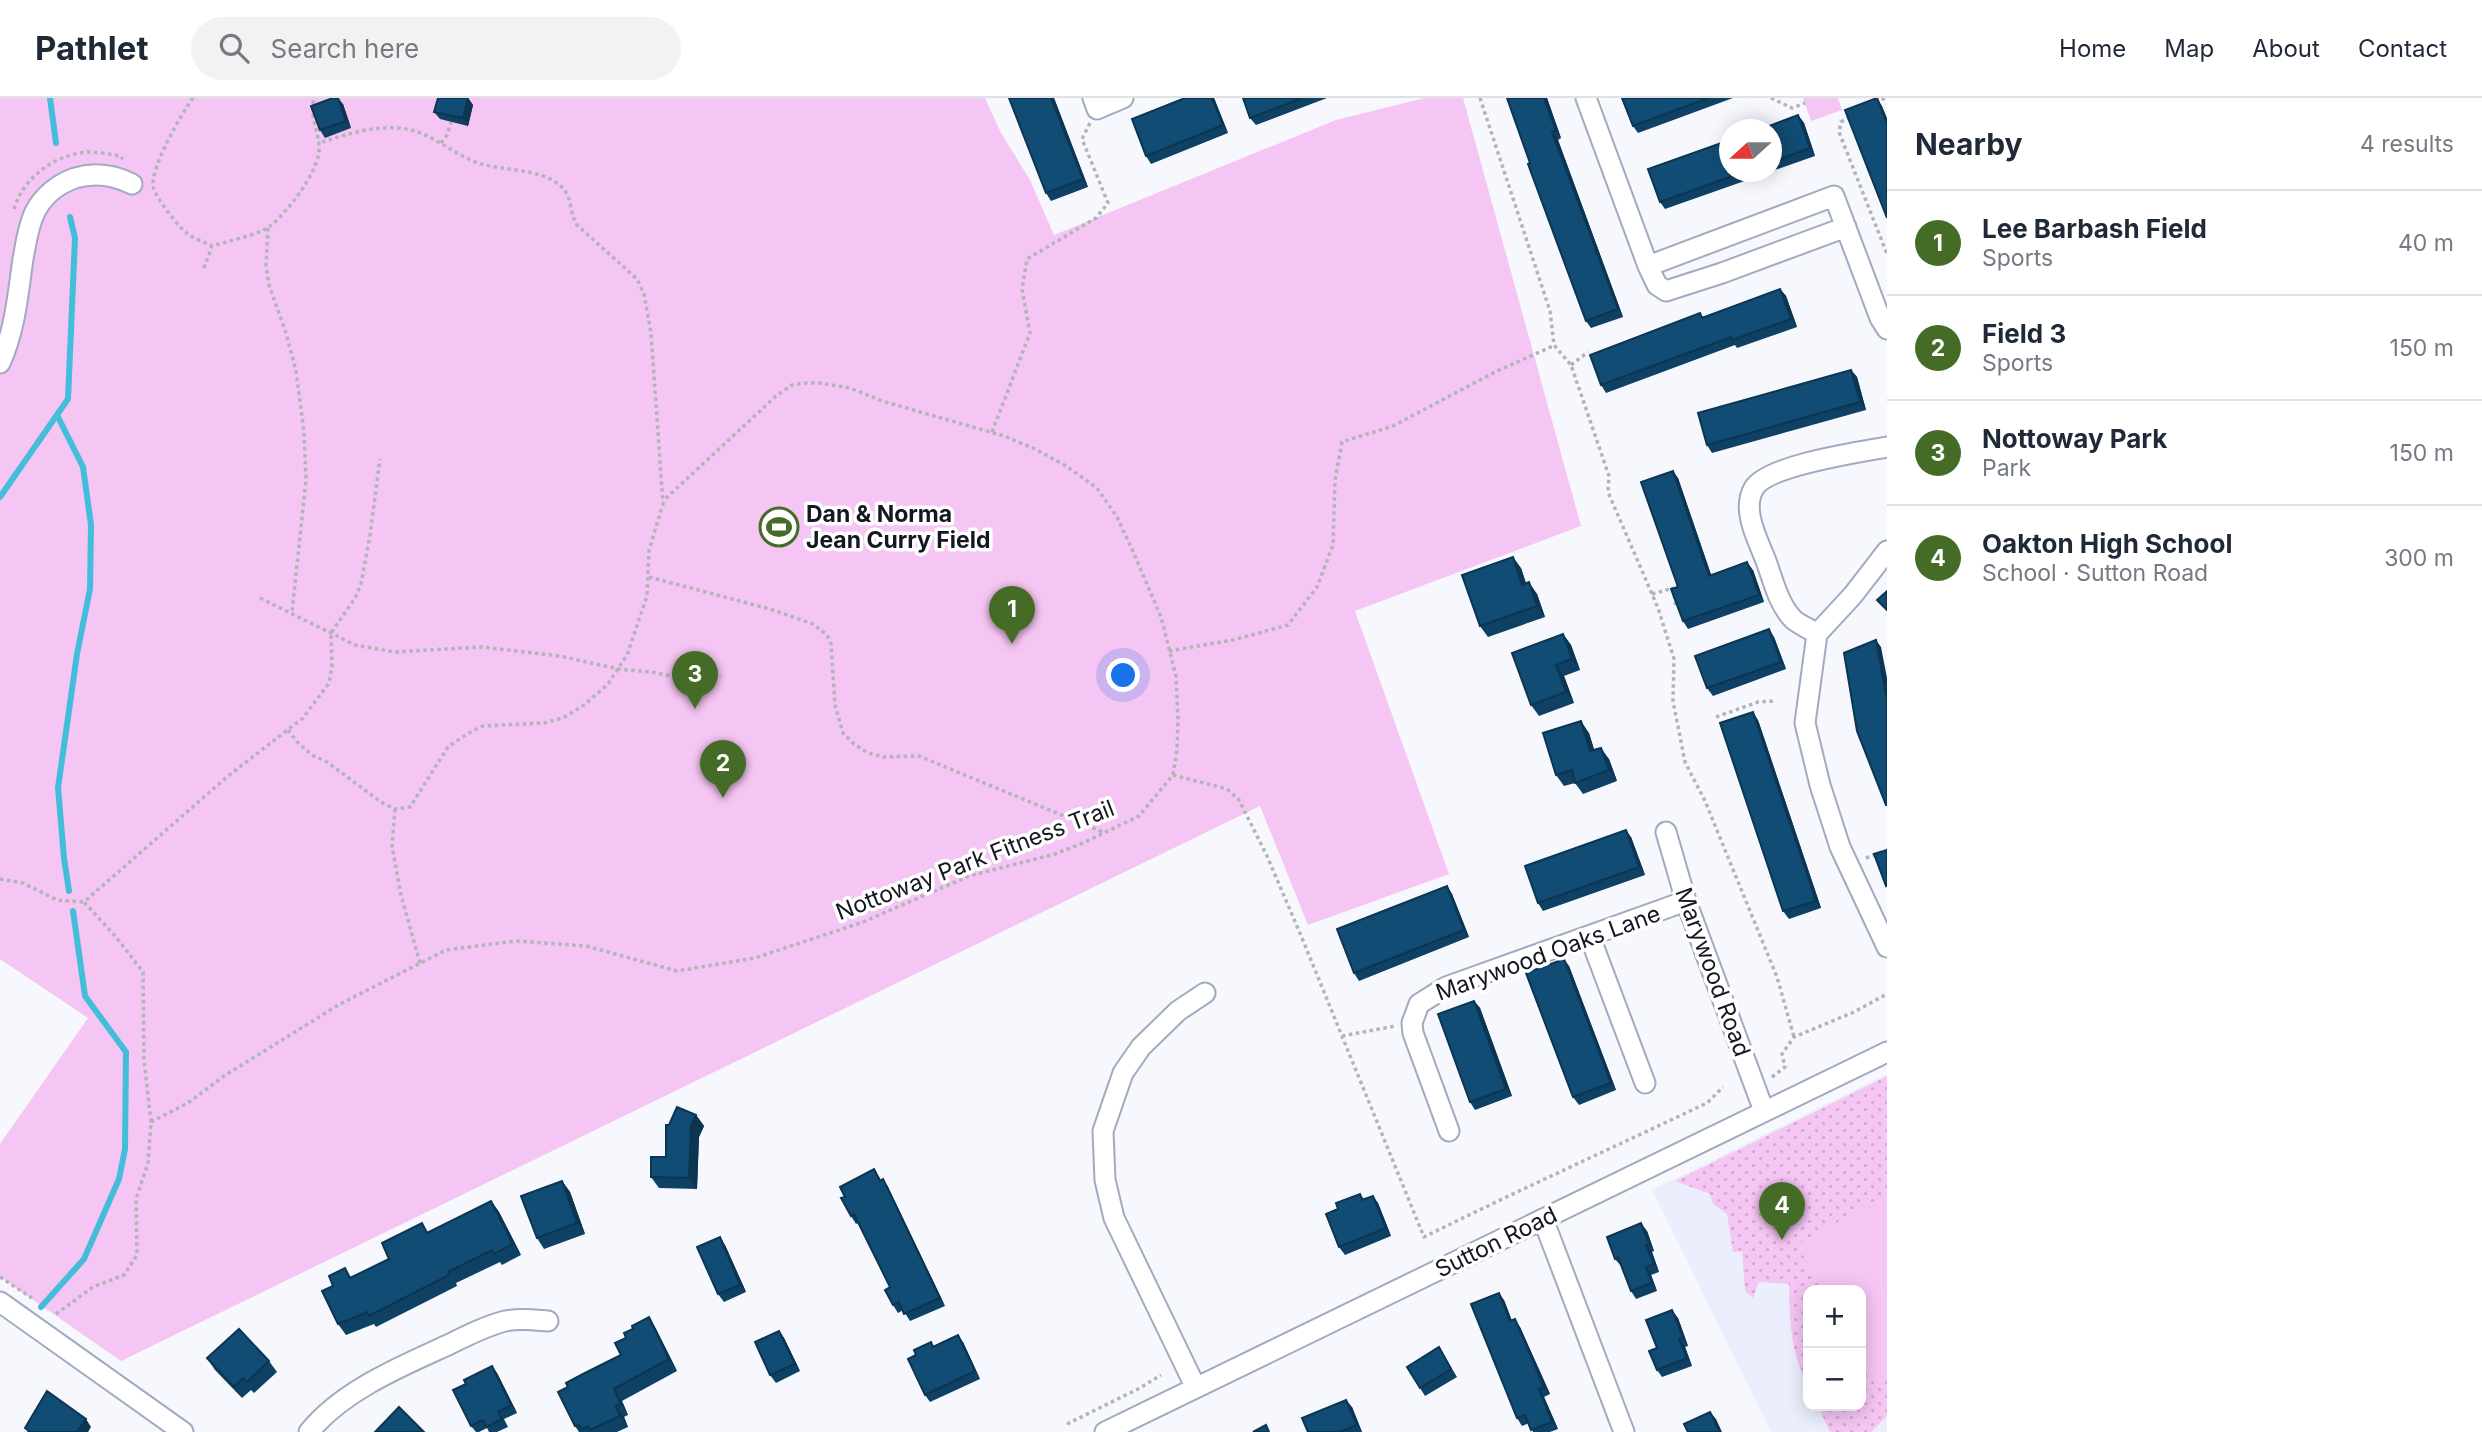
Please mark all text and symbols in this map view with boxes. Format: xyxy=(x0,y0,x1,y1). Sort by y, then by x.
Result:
search box xyxy=(191,17,681,80)
text: Pathlet xyxy=(35,28,149,68)
icon: search xyxy=(215,29,253,67)
text: Search here xyxy=(271,33,419,64)
text: Home xyxy=(2059,34,2126,63)
text: Map xyxy=(2164,34,2214,63)
text: About xyxy=(2252,34,2320,63)
text: Contact xyxy=(2358,34,2447,63)
north arrow xyxy=(1719,119,1782,182)
text: Nearby xyxy=(1915,126,2023,162)
text: 4 results xyxy=(2360,130,2454,158)
text: Lee Barbash Field xyxy=(1982,213,2207,244)
text: 1 xyxy=(1933,229,1943,257)
text: 40 m xyxy=(2398,229,2454,257)
text: Sports xyxy=(1982,244,2053,272)
text: Field 3 xyxy=(1982,318,2066,349)
text: 2 xyxy=(1931,334,1945,362)
text: 150 m xyxy=(2390,334,2454,362)
text: Sports xyxy=(1982,349,2053,377)
text: Nottoway Park xyxy=(1982,423,2167,454)
text: 3 xyxy=(1931,439,1945,467)
text: 150 m xyxy=(2390,439,2454,467)
text: Park xyxy=(1982,454,2031,482)
place label: Dan & Norma Jean Curry Field xyxy=(806,500,991,554)
sports icon: Dan & Norma Jean Curry Field xyxy=(758,506,800,548)
text: Oakton High School xyxy=(1982,528,2232,559)
text: 4 xyxy=(1930,544,1946,572)
text: 300 m xyxy=(2384,544,2454,572)
text: School · Sutton Road xyxy=(1982,559,2208,587)
pin: 1 xyxy=(989,586,1035,644)
pin: 3 xyxy=(672,651,718,709)
your location xyxy=(1106,658,1140,692)
pin: 2 xyxy=(700,740,746,798)
street label: Nottoway Park Fitness Trail xyxy=(832,794,1118,926)
street label: Marywood Road xyxy=(1669,884,1757,1060)
street label: Marywood Oaks Lane xyxy=(1432,899,1664,1007)
pin: 4 xyxy=(1759,1182,1805,1240)
street label: Sutton Road xyxy=(1431,1200,1561,1284)
map controls xyxy=(1803,1285,1866,1411)
button: + xyxy=(1803,1285,1866,1348)
button: − xyxy=(1803,1348,1866,1411)

